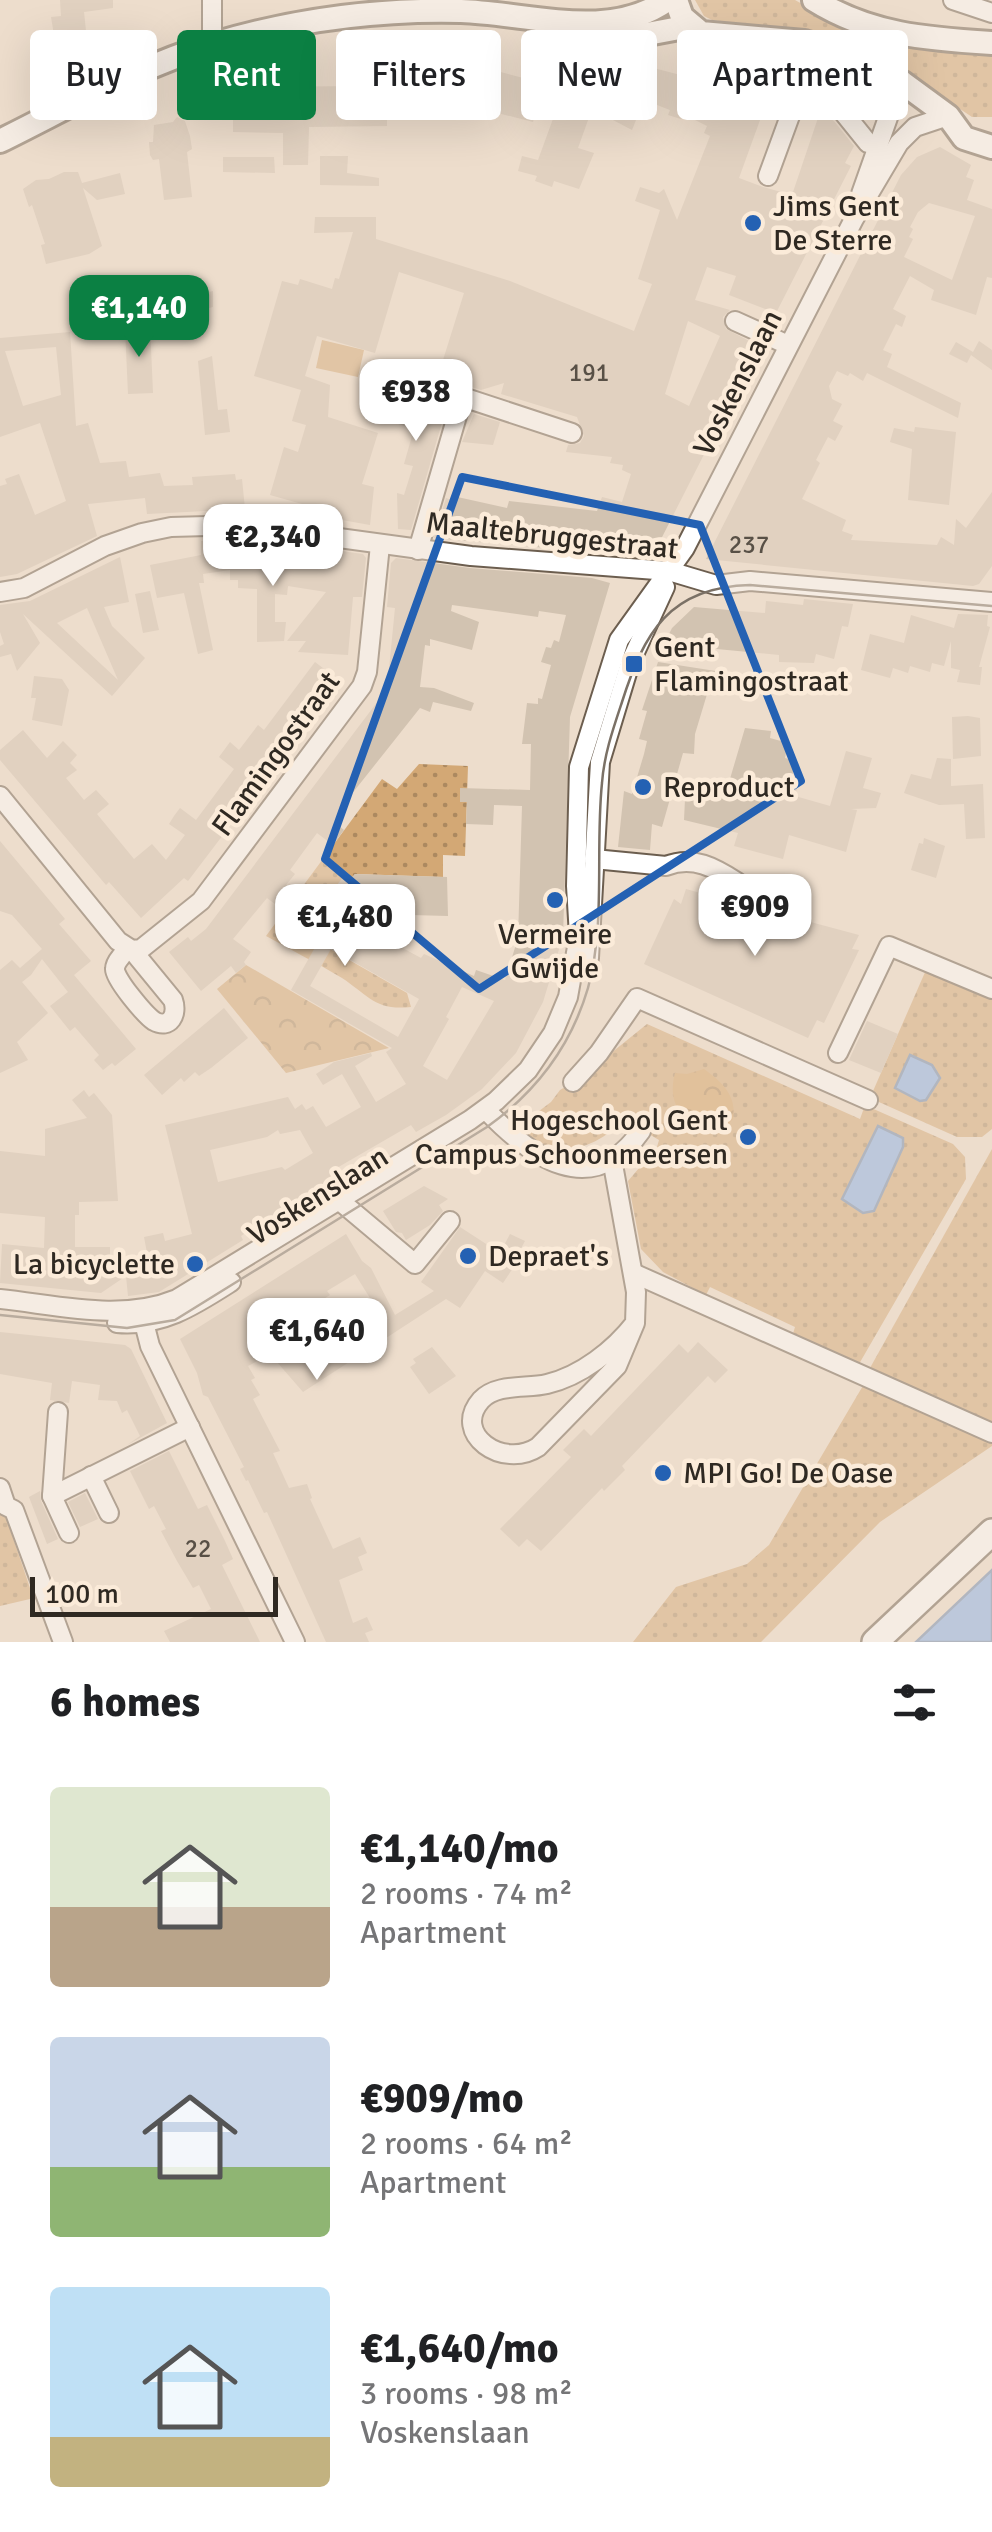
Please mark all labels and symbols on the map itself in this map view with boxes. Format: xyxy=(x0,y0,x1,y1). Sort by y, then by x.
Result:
place label: Jims Gent De Sterre xyxy=(773,188,899,259)
marker: Jims Gent De Sterre xyxy=(742,212,764,234)
pin: €1,140 xyxy=(58,275,220,360)
street label: Voskenslaan xyxy=(685,304,791,462)
house number: 191 xyxy=(569,357,609,388)
pin: €938 xyxy=(357,359,475,444)
pin: €2,340 xyxy=(192,504,354,589)
street label: Maaltebruggestraat xyxy=(424,504,680,568)
house number: 237 xyxy=(729,529,769,560)
place label: Gent Flamingostraat xyxy=(654,629,849,700)
marker: Gent Flamingostraat xyxy=(623,653,645,675)
street label: Flamingostraat xyxy=(204,664,348,844)
place label: Reproduct xyxy=(663,769,794,806)
marker: Reproduct xyxy=(632,776,654,798)
pin: €909 xyxy=(696,874,814,959)
pin: €1,480 xyxy=(264,884,426,969)
marker: Vermeire Gwijde xyxy=(544,889,566,911)
place label: Vermeire Gwijde xyxy=(498,916,612,987)
place label: Hogeschool Gent Campus Schoonmeersen xyxy=(415,1102,728,1173)
marker: Hogeschool Gent Campus Schoonmeersen xyxy=(737,1126,759,1148)
street label: Voskenslaan xyxy=(241,1138,395,1254)
place label: Depraet's xyxy=(488,1238,609,1275)
marker: Depraet's xyxy=(457,1245,479,1267)
place label: La bicyclette xyxy=(13,1246,175,1283)
marker: La bicyclette xyxy=(184,1253,206,1275)
pin: €1,640 xyxy=(236,1298,398,1383)
place label: MPI Go! De Oase xyxy=(683,1455,894,1492)
marker: MPI Go! De Oase xyxy=(652,1462,674,1484)
house number: 22 xyxy=(184,1533,212,1564)
scale bar xyxy=(30,1572,278,1616)

